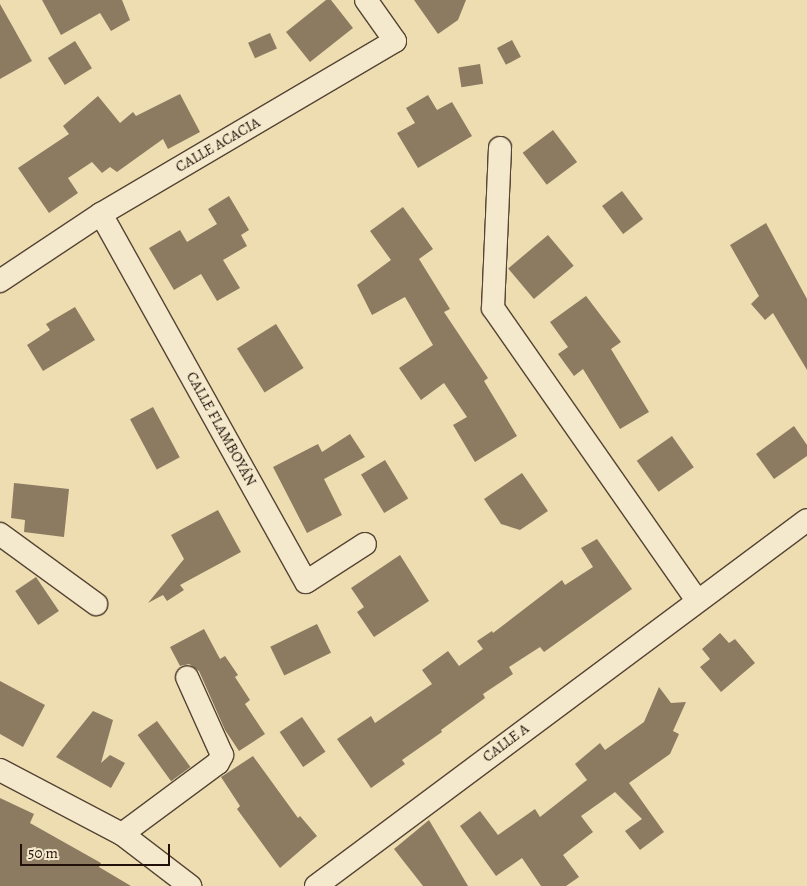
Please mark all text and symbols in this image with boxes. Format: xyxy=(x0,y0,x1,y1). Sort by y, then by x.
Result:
street label: CALLE ACACIA xyxy=(173,114,263,176)
street label: CALLE FLAMBOYÁN xyxy=(182,369,260,489)
street label: CALLE A xyxy=(479,720,533,766)
scale bar xyxy=(22,834,172,866)
text: 50 m xyxy=(28,843,58,863)

